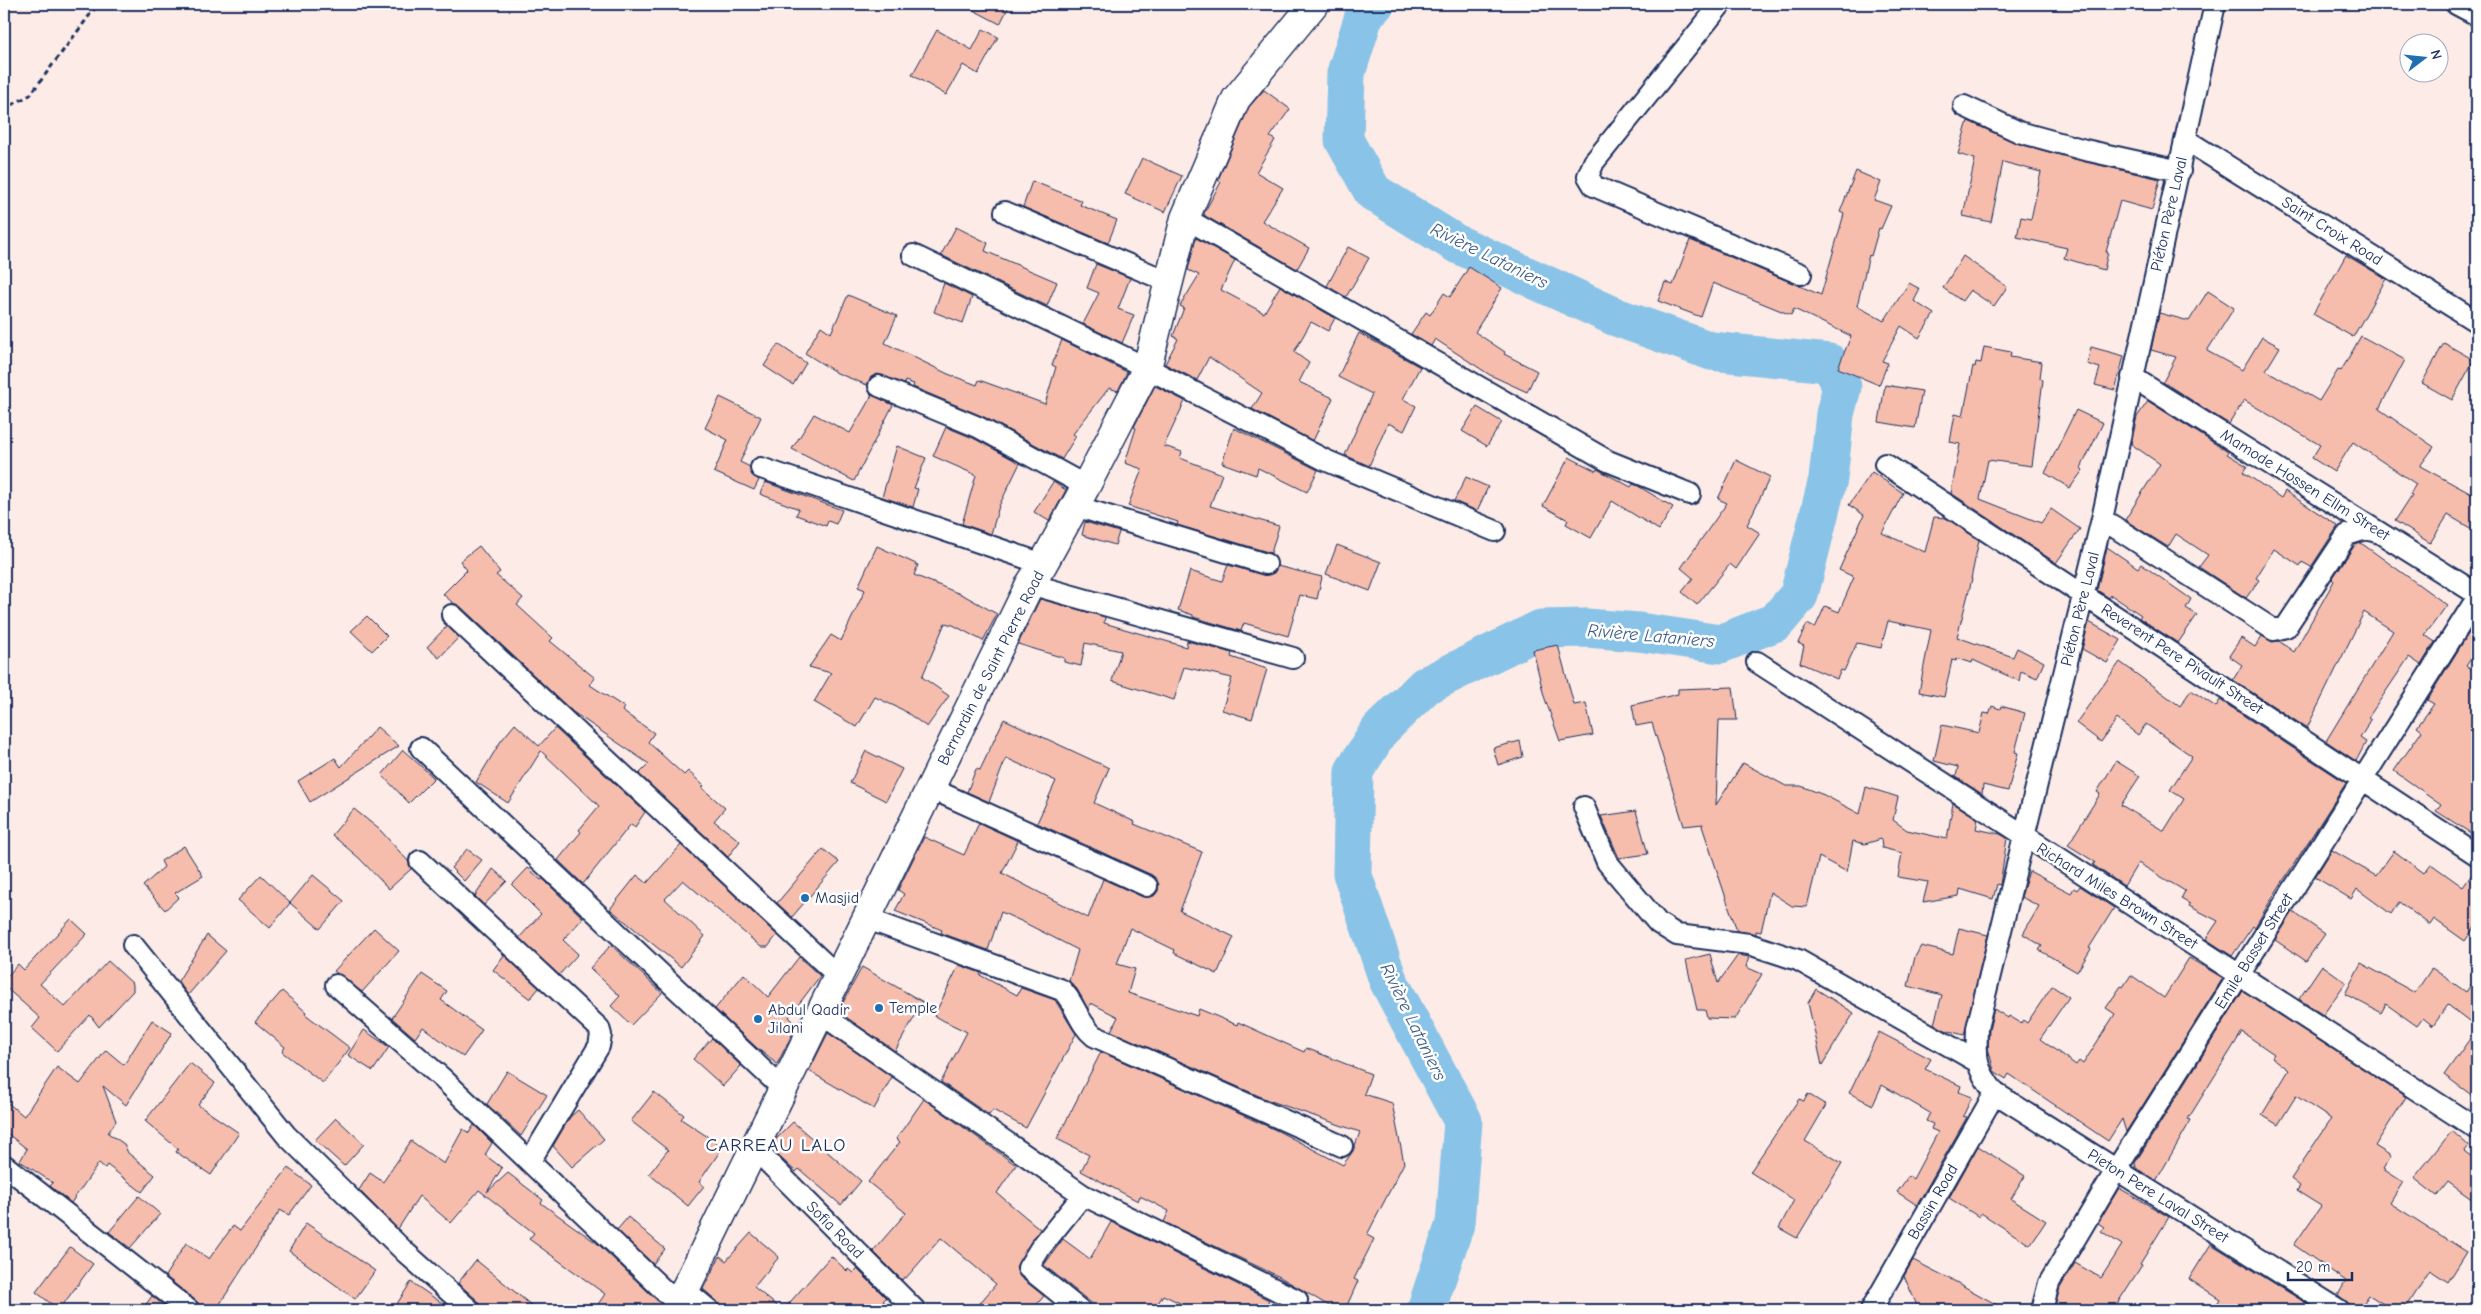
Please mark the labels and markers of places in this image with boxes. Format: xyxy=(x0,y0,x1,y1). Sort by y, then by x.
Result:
place label: Masjid xyxy=(815,889,859,907)
marker: Masjid xyxy=(799,892,811,904)
place label: Temple xyxy=(889,999,937,1017)
place label: Abdul Qadir Jilani xyxy=(768,1001,850,1037)
marker: Temple xyxy=(873,1002,885,1014)
marker: Abdul Qadir Jilani xyxy=(752,1013,764,1025)

